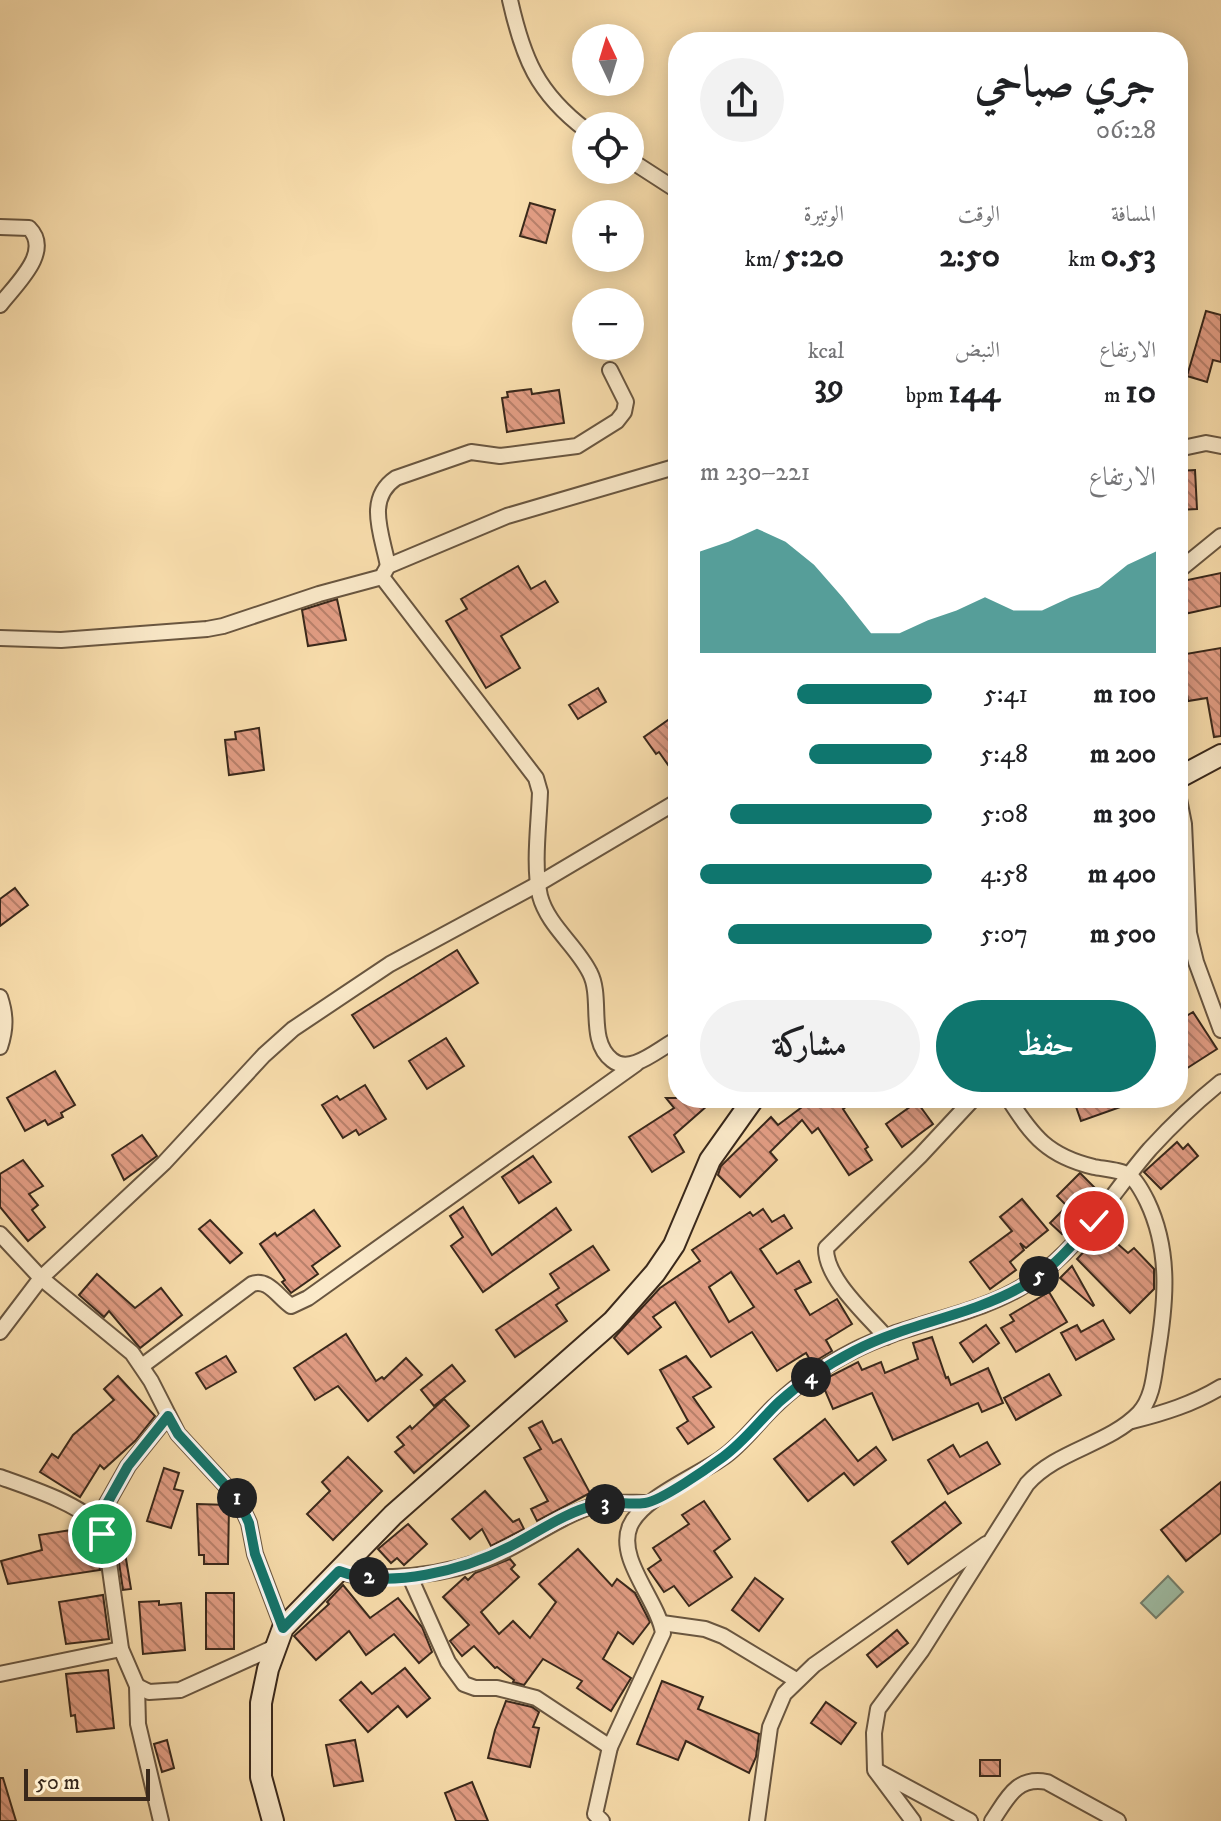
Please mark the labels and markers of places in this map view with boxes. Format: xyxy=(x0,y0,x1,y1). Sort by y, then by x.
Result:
pin xyxy=(1060,1187,1128,1255)
pin: 5 xyxy=(1019,1256,1059,1296)
pin: 4 xyxy=(791,1357,831,1397)
pin: 1 xyxy=(217,1478,257,1518)
pin: 3 xyxy=(585,1484,625,1524)
pin xyxy=(68,1500,136,1568)
pin: 2 xyxy=(349,1557,389,1597)

